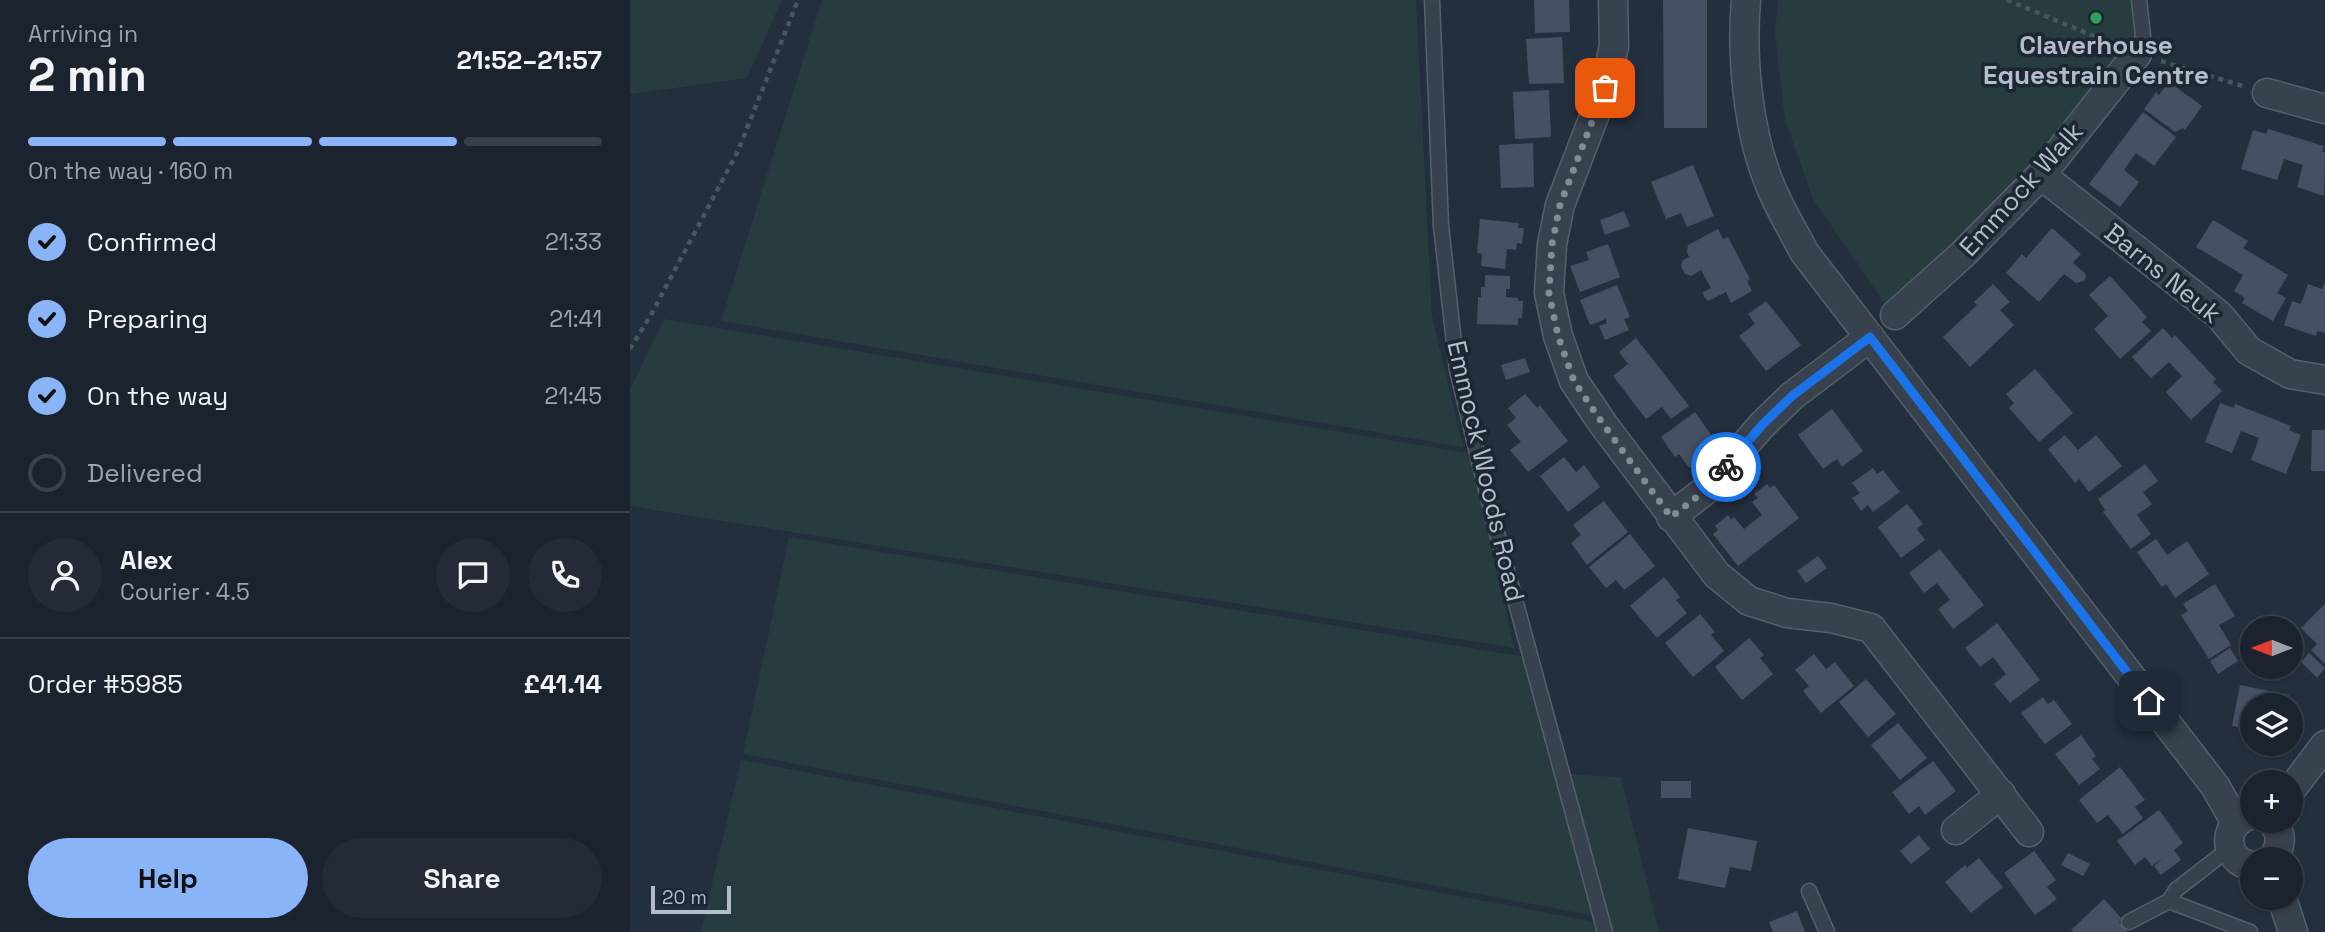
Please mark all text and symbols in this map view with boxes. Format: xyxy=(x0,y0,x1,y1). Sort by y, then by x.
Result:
marker: Claverhouse Equestrain Centre xyxy=(2088,10,2104,26)
text: Arriving in xyxy=(28,19,138,49)
place label: Claverhouse Equestrain Centre xyxy=(1983,28,2209,92)
text: 21:52–21:57 xyxy=(456,43,602,77)
text: 2 min xyxy=(28,46,147,104)
pin xyxy=(1575,58,1635,118)
icon: bag xyxy=(1586,69,1624,107)
street label: Emmock Walk xyxy=(1952,115,2090,263)
text: On the way · 160 m xyxy=(28,156,233,186)
street label: Barns Neuk xyxy=(2098,215,2228,331)
icon: check xyxy=(28,223,66,261)
text: Confirmed xyxy=(87,225,217,259)
text: 21:33 xyxy=(545,227,602,257)
icon: check xyxy=(28,300,66,338)
text: Preparing xyxy=(87,302,208,336)
text: 21:41 xyxy=(549,304,602,334)
street label: Emmock Woods Road xyxy=(1439,337,1533,605)
icon: check xyxy=(28,377,66,415)
text: On the way xyxy=(87,379,228,413)
text: 21:45 xyxy=(545,381,602,411)
courier xyxy=(1691,432,1761,502)
icon: bike xyxy=(1707,448,1745,486)
text: Delivered xyxy=(87,456,203,490)
button: person xyxy=(28,538,102,612)
button: chat xyxy=(436,538,510,612)
button: phone xyxy=(528,538,602,612)
text: Alex xyxy=(120,543,173,577)
text: Courier · 4.5 xyxy=(120,577,250,607)
north arrow xyxy=(2240,616,2303,679)
map controls xyxy=(2240,616,2303,910)
text: Order #5985 xyxy=(28,667,183,701)
text: £41.14 xyxy=(523,667,602,701)
pin xyxy=(2119,671,2179,731)
icon: home xyxy=(2130,682,2168,720)
button: layers xyxy=(2240,693,2303,756)
button: + xyxy=(2240,770,2303,833)
button: Help xyxy=(28,838,308,918)
button: Share xyxy=(322,838,602,918)
button: − xyxy=(2240,847,2303,910)
scale bar xyxy=(651,883,732,915)
text: 20 m xyxy=(662,885,707,910)

